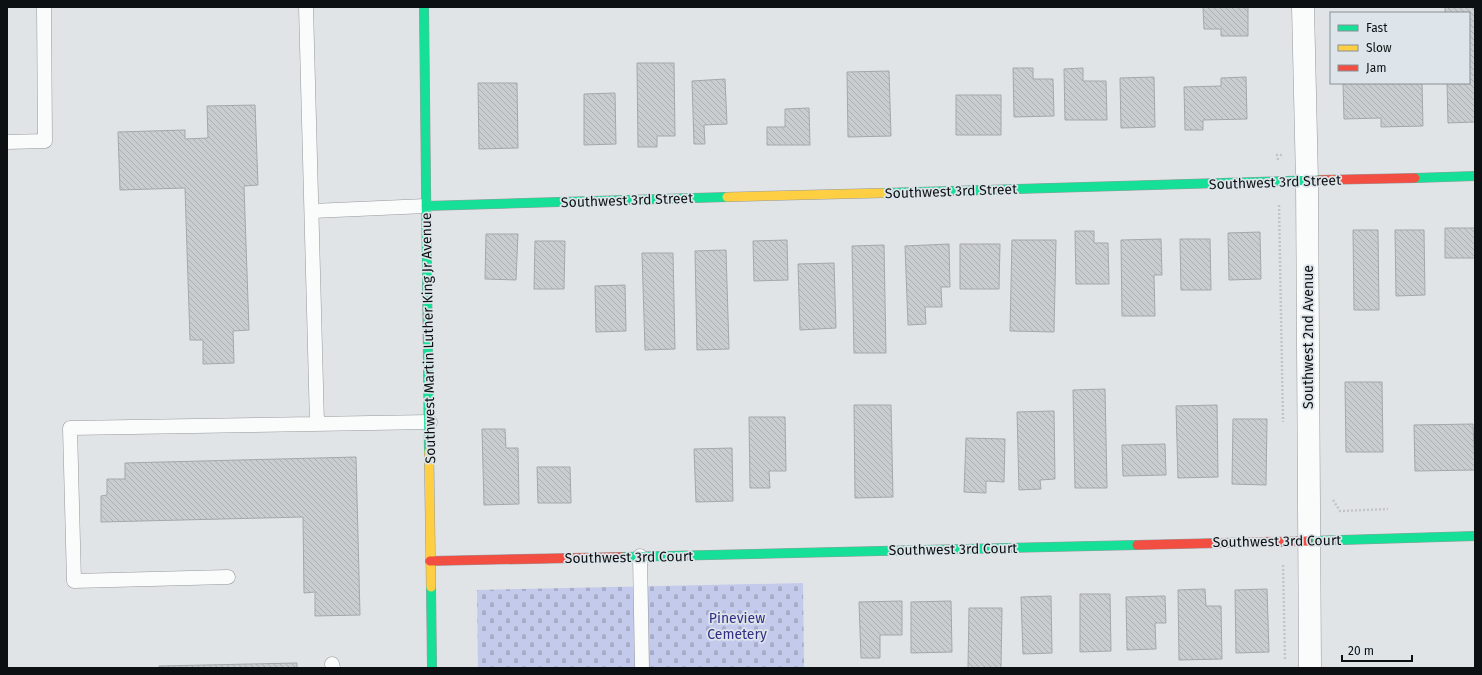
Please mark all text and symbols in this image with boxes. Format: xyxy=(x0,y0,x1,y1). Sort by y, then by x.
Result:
legend xyxy=(1330,12,1470,84)
text: Fast xyxy=(1366,21,1388,35)
text: Slow xyxy=(1366,41,1392,55)
text: Jam xyxy=(1366,61,1386,75)
street label: Southwest 3rd Street xyxy=(1209,172,1342,193)
street label: Southwest 3rd Street xyxy=(885,181,1018,202)
street label: Southwest 3rd Street xyxy=(561,190,694,211)
street label: Southwest Martin Luther King Jr Avenue xyxy=(418,212,439,464)
street label: Southwest 2nd Avenue xyxy=(1300,265,1317,409)
street label: Southwest 3rd Court xyxy=(1213,532,1342,551)
street label: Southwest 3rd Court xyxy=(889,540,1018,559)
street label: Southwest 3rd Court xyxy=(565,548,694,567)
park label: Pineview Cemetery xyxy=(707,610,767,643)
scale bar xyxy=(1342,637,1412,663)
text: 20 m xyxy=(1348,644,1374,658)

